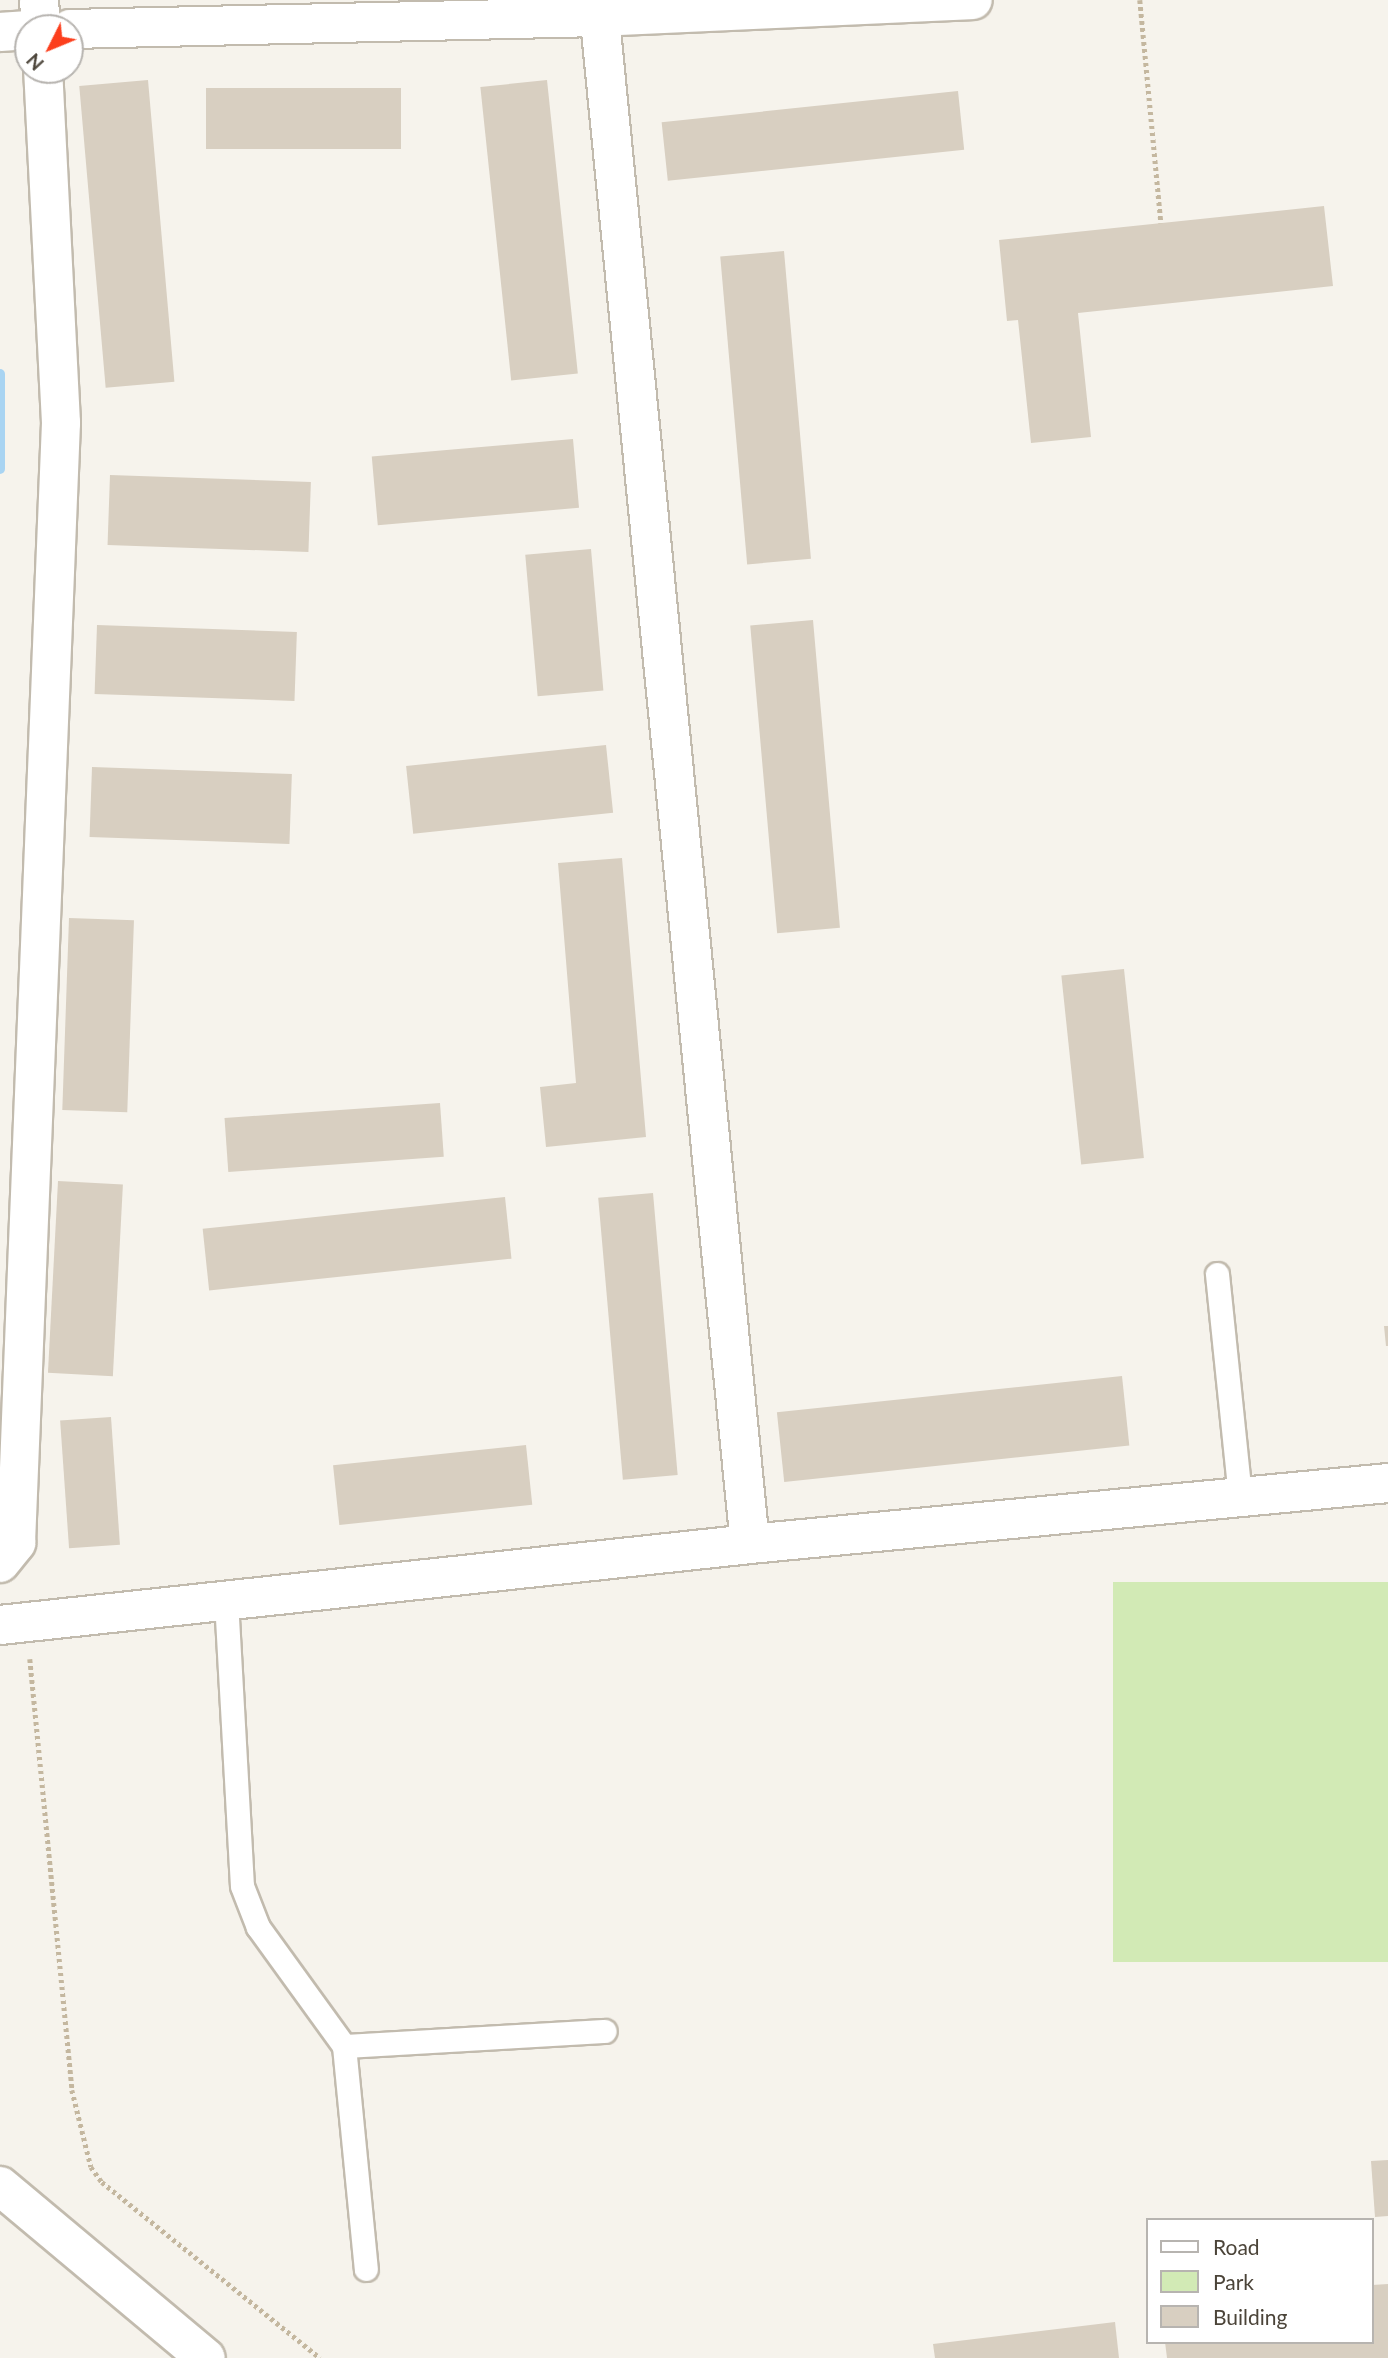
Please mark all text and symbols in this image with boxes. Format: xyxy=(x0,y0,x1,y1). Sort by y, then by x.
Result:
north arrow xyxy=(14,14,84,84)
text: N xyxy=(21,49,48,76)
legend xyxy=(1146,2218,1374,2344)
text: Road xyxy=(1213,2234,1260,2259)
text: Park xyxy=(1213,2269,1254,2294)
text: Building xyxy=(1213,2304,1288,2329)

